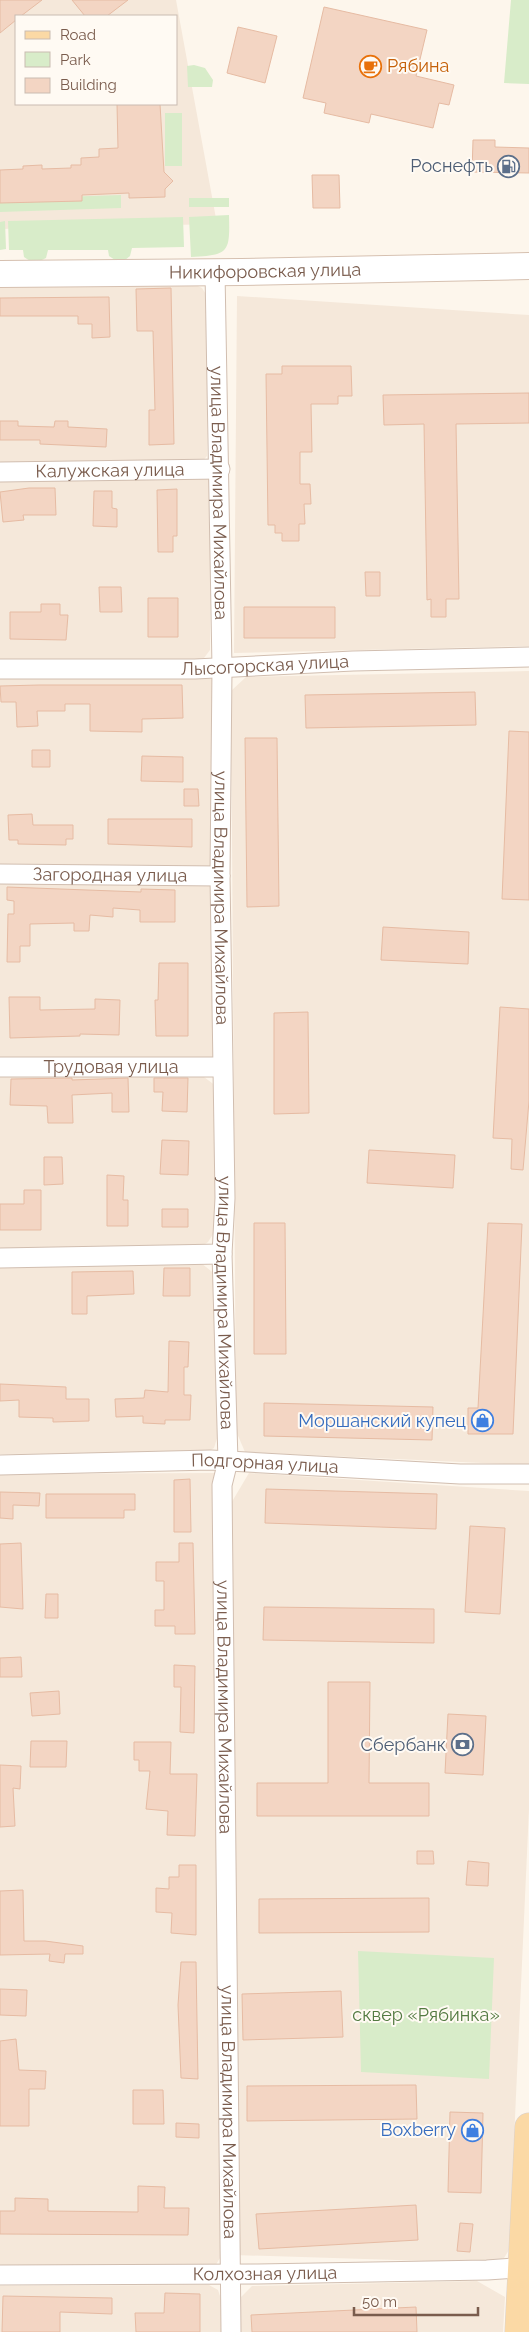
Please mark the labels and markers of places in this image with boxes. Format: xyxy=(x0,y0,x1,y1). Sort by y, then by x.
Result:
cafe icon: Рябина xyxy=(359,54,383,78)
place label: Рябина xyxy=(387,55,449,76)
fuel station icon: Роснефть xyxy=(497,154,521,178)
place label: Роснефть xyxy=(410,155,493,176)
shop icon: Моршанский купец xyxy=(470,1409,494,1433)
place label: Моршанский купец xyxy=(298,1410,466,1431)
bank icon: Сбербанк xyxy=(450,1733,474,1757)
place label: Сбербанк xyxy=(360,1734,446,1755)
shop icon: Boxberry xyxy=(460,2118,484,2142)
place label: Boxberry xyxy=(381,2119,456,2140)

